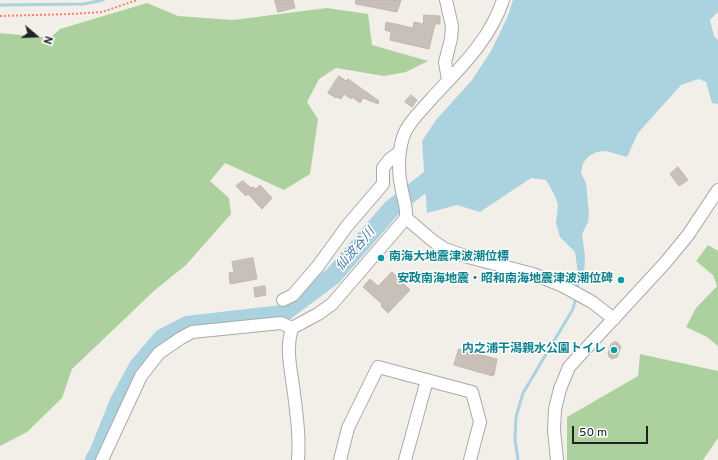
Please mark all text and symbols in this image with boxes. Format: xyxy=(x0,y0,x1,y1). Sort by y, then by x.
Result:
north arrow xyxy=(16,16,56,56)
text: N xyxy=(39,34,55,46)
water label: 仙波谷川 xyxy=(333,225,379,275)
place label: 南海大地震津波潮位標 xyxy=(389,251,509,265)
marker: 南海大地震津波潮位標 xyxy=(376,253,386,263)
place label: 安政南海地震・昭和南海地震津波潮位碑 xyxy=(397,273,613,287)
marker: 安政南海地震・昭和南海地震津波潮位碑 xyxy=(616,275,626,285)
place label: 内之浦干潟親水公園トイレ xyxy=(462,343,606,357)
marker: 内之浦干潟親水公園トイレ xyxy=(609,345,619,355)
scale bar xyxy=(574,418,650,444)
text: 50 m xyxy=(579,425,607,441)

